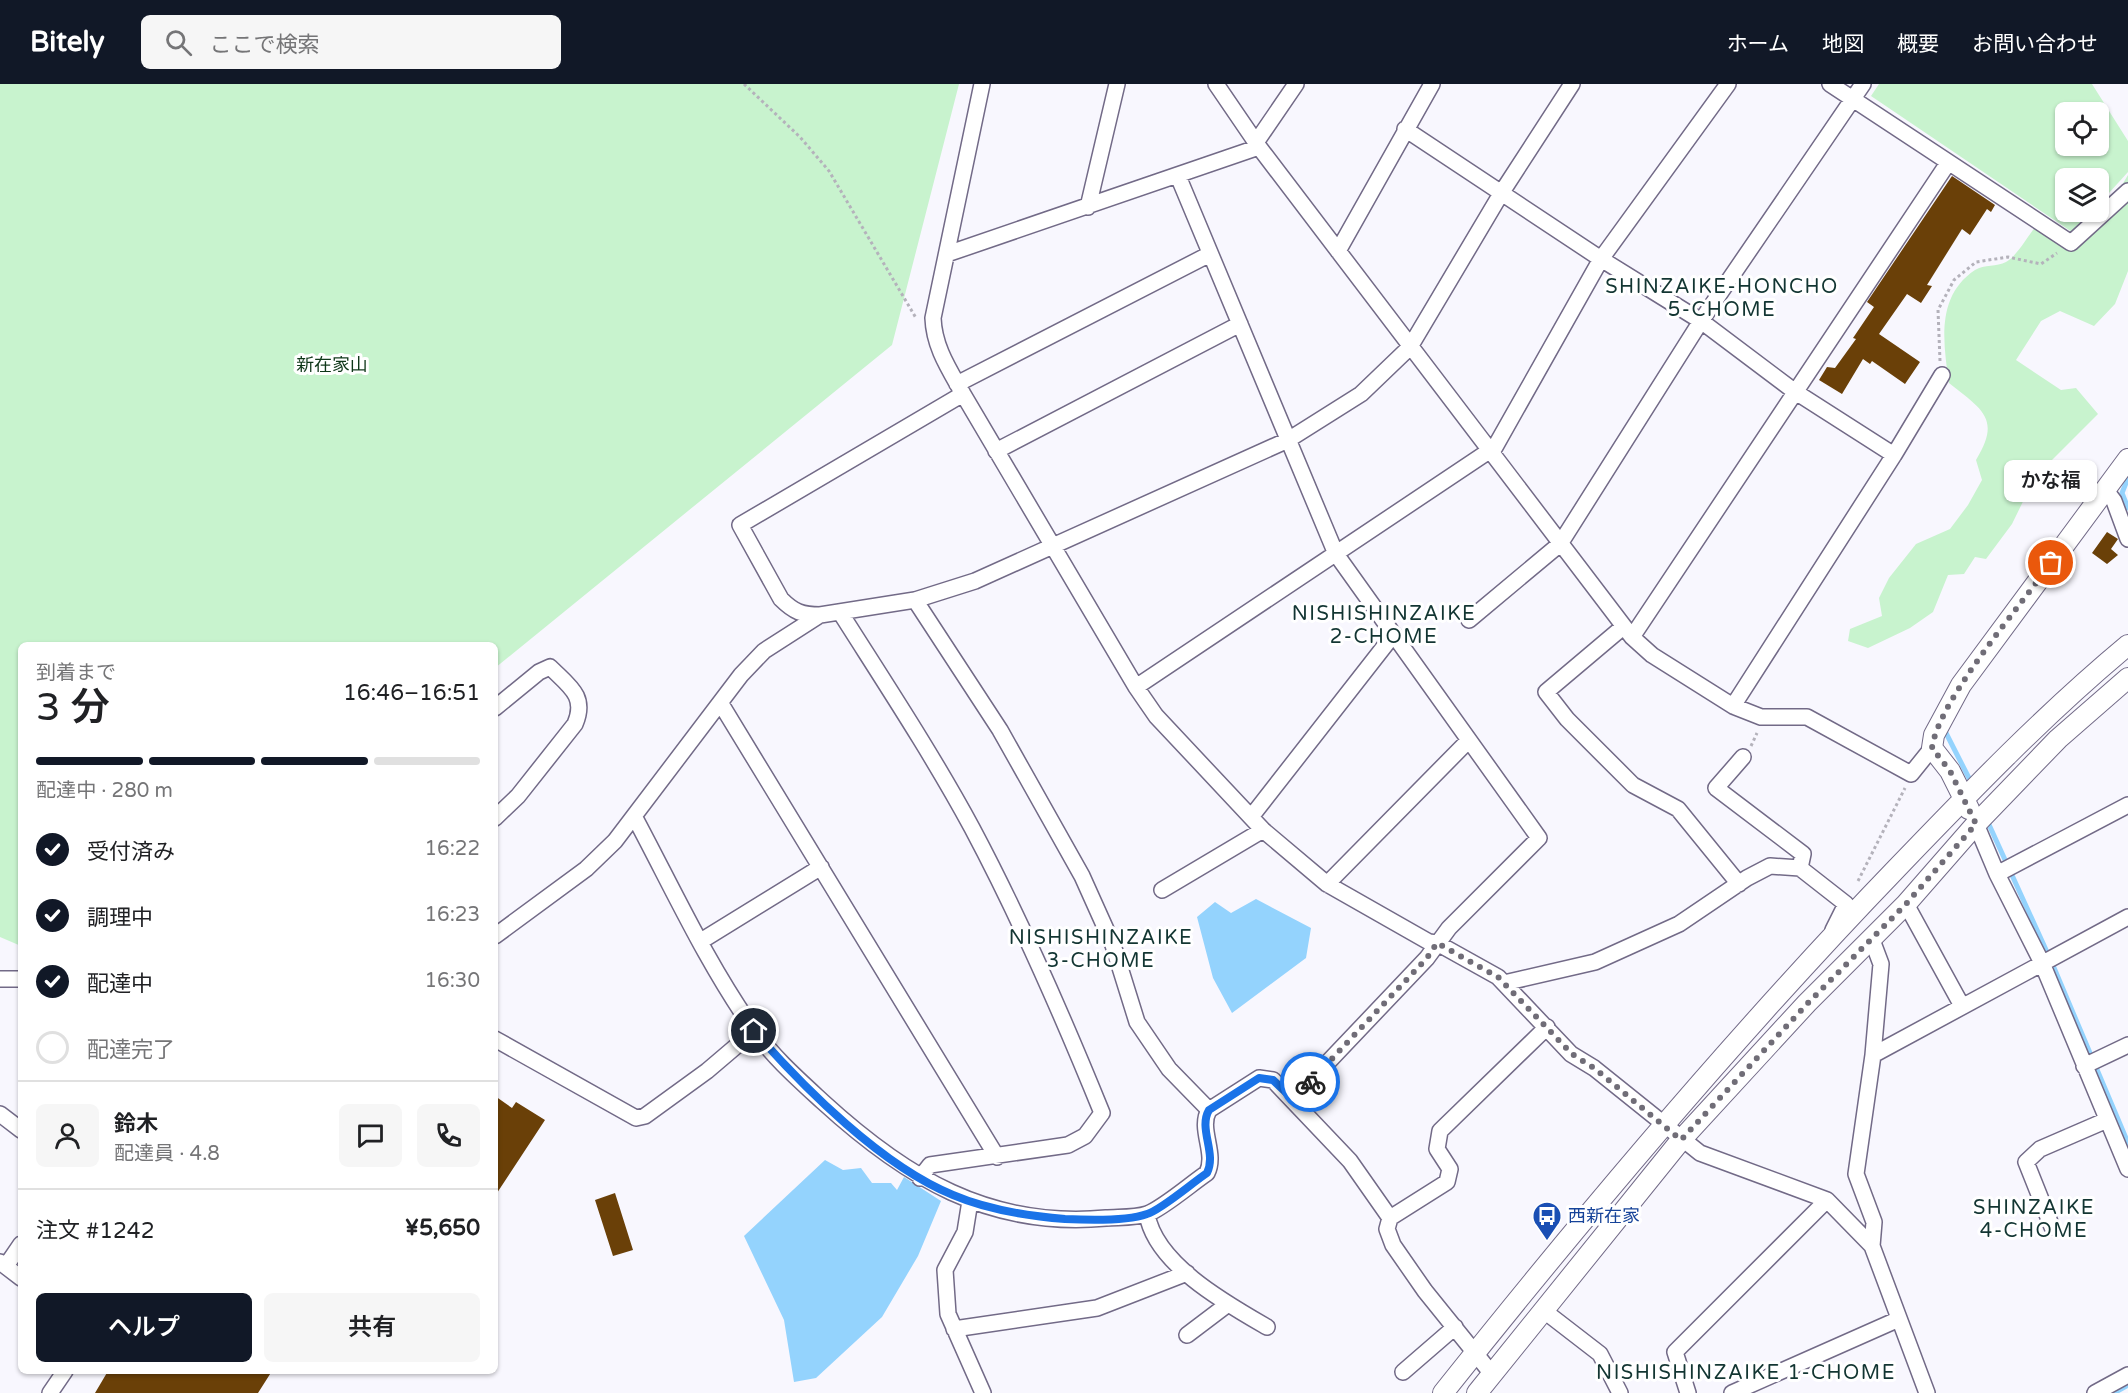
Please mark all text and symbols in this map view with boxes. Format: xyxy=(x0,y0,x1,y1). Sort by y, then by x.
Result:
search box xyxy=(141,15,561,69)
text: Bitely xyxy=(30,25,105,59)
icon: search xyxy=(162,26,195,59)
text: ここで検索 xyxy=(210,32,320,58)
text: ホーム xyxy=(1727,32,1789,57)
text: 地図 xyxy=(1822,32,1864,57)
text: 概要 xyxy=(1897,32,1939,57)
text: お問い合わせ xyxy=(1972,32,2098,57)
map controls xyxy=(2055,102,2109,222)
button: locate xyxy=(2055,102,2109,156)
button: layers xyxy=(2055,168,2109,222)
district label: SHINZAIKE-HONCHO 5-CHOME xyxy=(1605,275,1839,322)
park label: 新在家山 xyxy=(296,354,368,376)
callout: かな福 xyxy=(2004,461,2098,503)
text: かな福 xyxy=(2021,469,2081,493)
pin xyxy=(2025,537,2076,588)
icon: bag xyxy=(2034,546,2067,579)
district label: NISHISHINZAIKE 2-CHOME xyxy=(1292,602,1476,649)
text: 到着まで xyxy=(36,661,116,685)
text: 16:46–16:51 xyxy=(343,680,480,706)
text: 3 分 xyxy=(36,684,110,731)
text: 配達中 · 280 m xyxy=(36,779,173,803)
icon: check xyxy=(36,833,69,866)
text: 16:22 xyxy=(425,837,480,861)
text: 受付済み xyxy=(87,839,175,865)
icon: check xyxy=(36,899,69,932)
text: 16:23 xyxy=(425,903,480,927)
text: 調理中 xyxy=(87,905,153,931)
district label: NISHISHINZAIKE 3-CHOME xyxy=(1009,926,1193,973)
icon: check xyxy=(36,965,69,998)
text: 16:30 xyxy=(425,969,480,993)
text: 配達中 xyxy=(87,971,153,997)
pin xyxy=(728,1005,779,1056)
icon: home xyxy=(737,1014,770,1047)
text: 配達完了 xyxy=(87,1037,175,1063)
courier xyxy=(1280,1052,1340,1112)
icon: bike xyxy=(1294,1066,1327,1099)
button: person xyxy=(36,1104,99,1167)
button: chat xyxy=(339,1104,402,1167)
button: phone xyxy=(417,1104,480,1167)
text: 鈴木 xyxy=(114,1111,158,1137)
text: 配達員 · 4.8 xyxy=(114,1142,220,1166)
district label: SHINZAIKE 4-CHOME xyxy=(1973,1196,2095,1243)
bus stop icon: 西新在家 xyxy=(1531,1200,1563,1242)
place label: 西新在家 xyxy=(1568,1205,1640,1227)
text: ¥5,650 xyxy=(405,1215,480,1241)
text: 注文 #1242 xyxy=(36,1218,154,1244)
button: ヘルプ xyxy=(36,1293,252,1362)
button: 共有 xyxy=(264,1293,480,1362)
district label: NISHISHINZAIKE 1-CHOME xyxy=(1596,1361,1896,1385)

